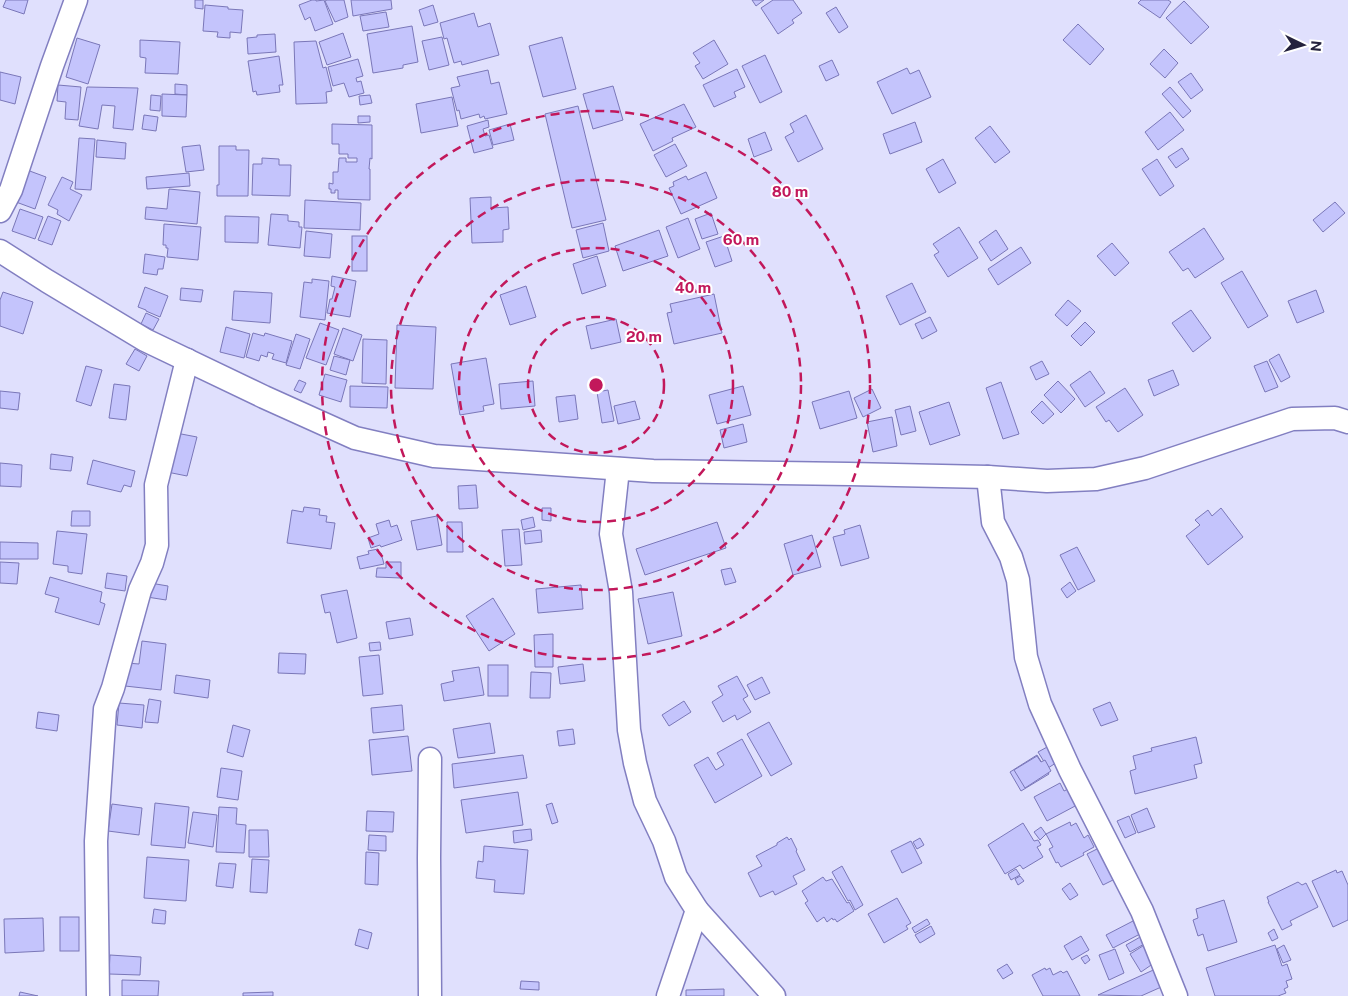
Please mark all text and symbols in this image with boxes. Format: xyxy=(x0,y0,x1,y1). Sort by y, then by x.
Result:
north arrow xyxy=(1278,20,1328,70)
text: N xyxy=(1308,40,1324,52)
text: 80 m xyxy=(772,183,808,200)
text: 60 m xyxy=(723,231,759,248)
text: 40 m xyxy=(675,279,711,296)
text: 20 m xyxy=(626,328,662,345)
centre of rings xyxy=(587,376,605,394)

